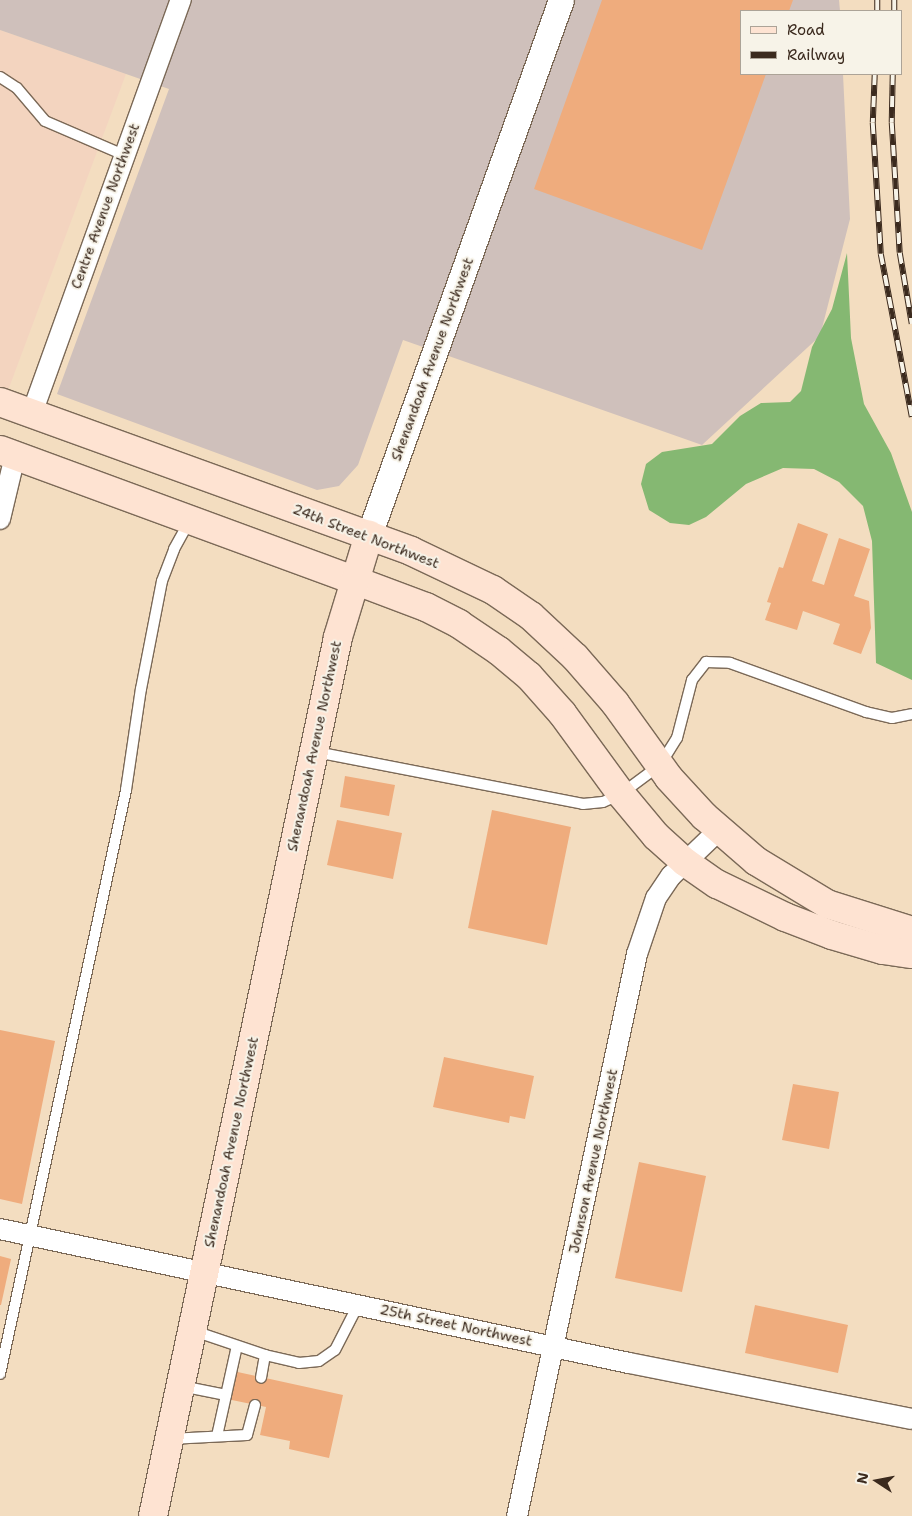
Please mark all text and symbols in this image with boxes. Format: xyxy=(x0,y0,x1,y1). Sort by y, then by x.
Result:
legend xyxy=(740,10,902,75)
text: Road xyxy=(787,20,825,40)
text: Railway xyxy=(787,45,845,65)
street label: Centre Avenue Northwest xyxy=(67,121,143,291)
street label: Shenandoah Avenue Northwest xyxy=(387,255,477,463)
street label: 24th Street Northwest xyxy=(290,500,442,572)
street label: Shenandoah Avenue Northwest xyxy=(283,639,345,853)
street label: Shenandoah Avenue Northwest xyxy=(200,1035,262,1249)
street label: Johnson Avenue Northwest xyxy=(565,1067,621,1255)
street label: 25th Street Northwest xyxy=(378,1301,534,1349)
north arrow xyxy=(852,1456,902,1506)
text: N xyxy=(852,1471,872,1485)

